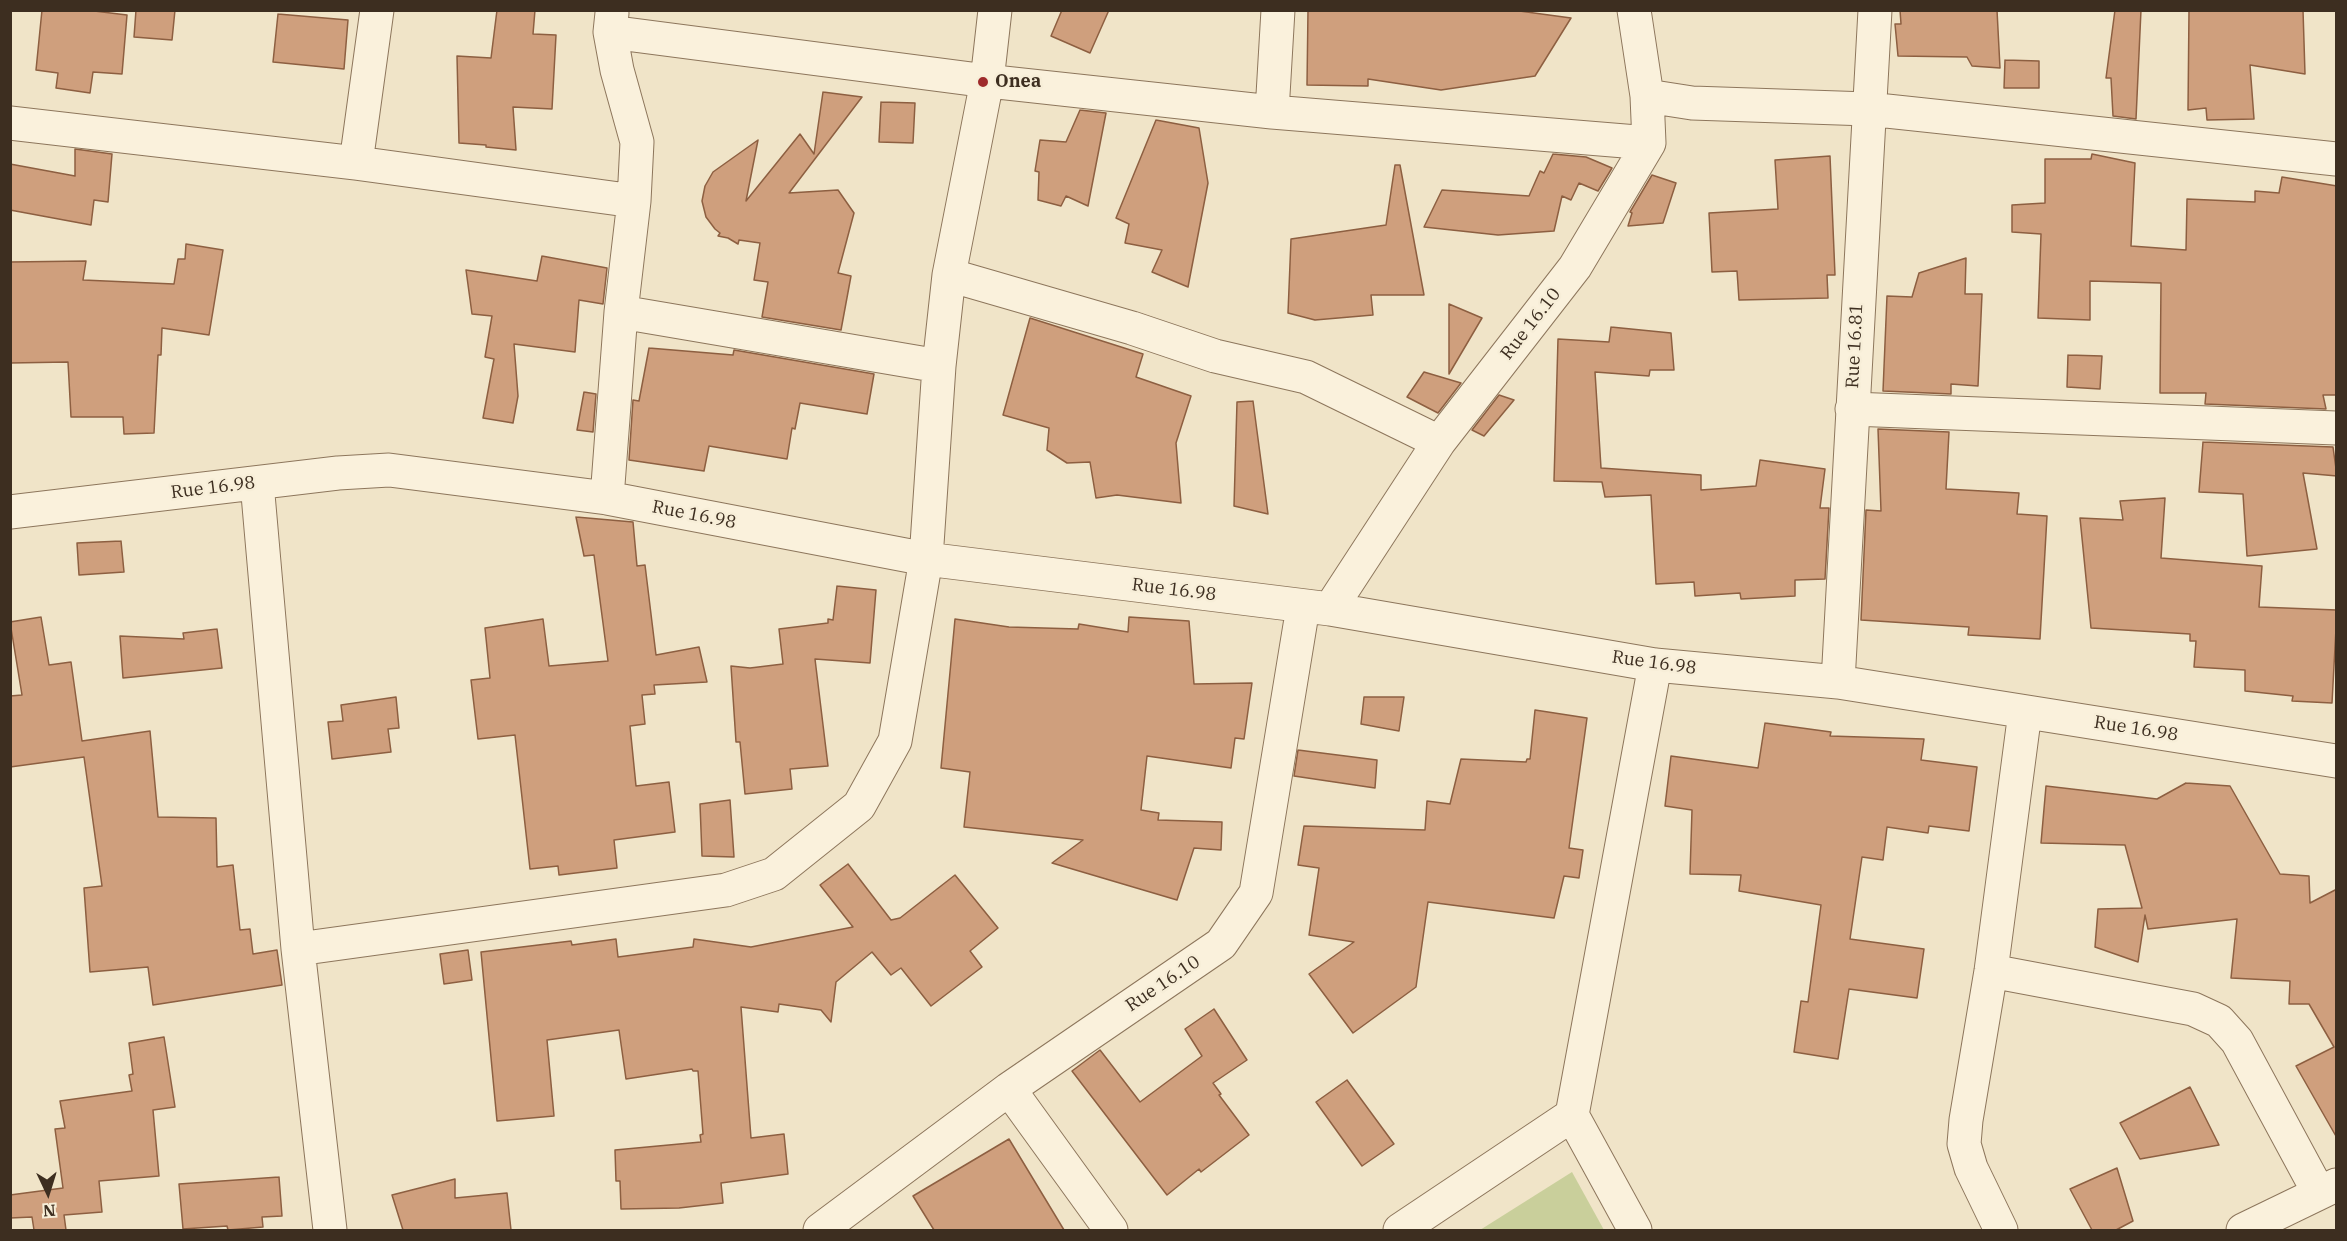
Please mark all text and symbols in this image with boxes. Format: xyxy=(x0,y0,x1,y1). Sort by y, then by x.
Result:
place label: Onea xyxy=(995,71,1041,93)
marker: Onea xyxy=(976,75,990,89)
street label: Rue 16.10 xyxy=(1496,284,1566,364)
street label: Rue 16.81 xyxy=(1842,303,1868,389)
street label: Rue 16.98 xyxy=(170,472,256,504)
street label: Rue 16.98 xyxy=(650,496,738,534)
street label: Rue 16.98 xyxy=(1131,574,1217,606)
street label: Rue 16.98 xyxy=(1610,646,1698,680)
street label: Rue 16.98 xyxy=(2092,712,2180,746)
street label: Rue 16.10 xyxy=(1122,951,1204,1017)
north arrow xyxy=(18,1163,78,1223)
text: N xyxy=(42,1201,56,1221)

